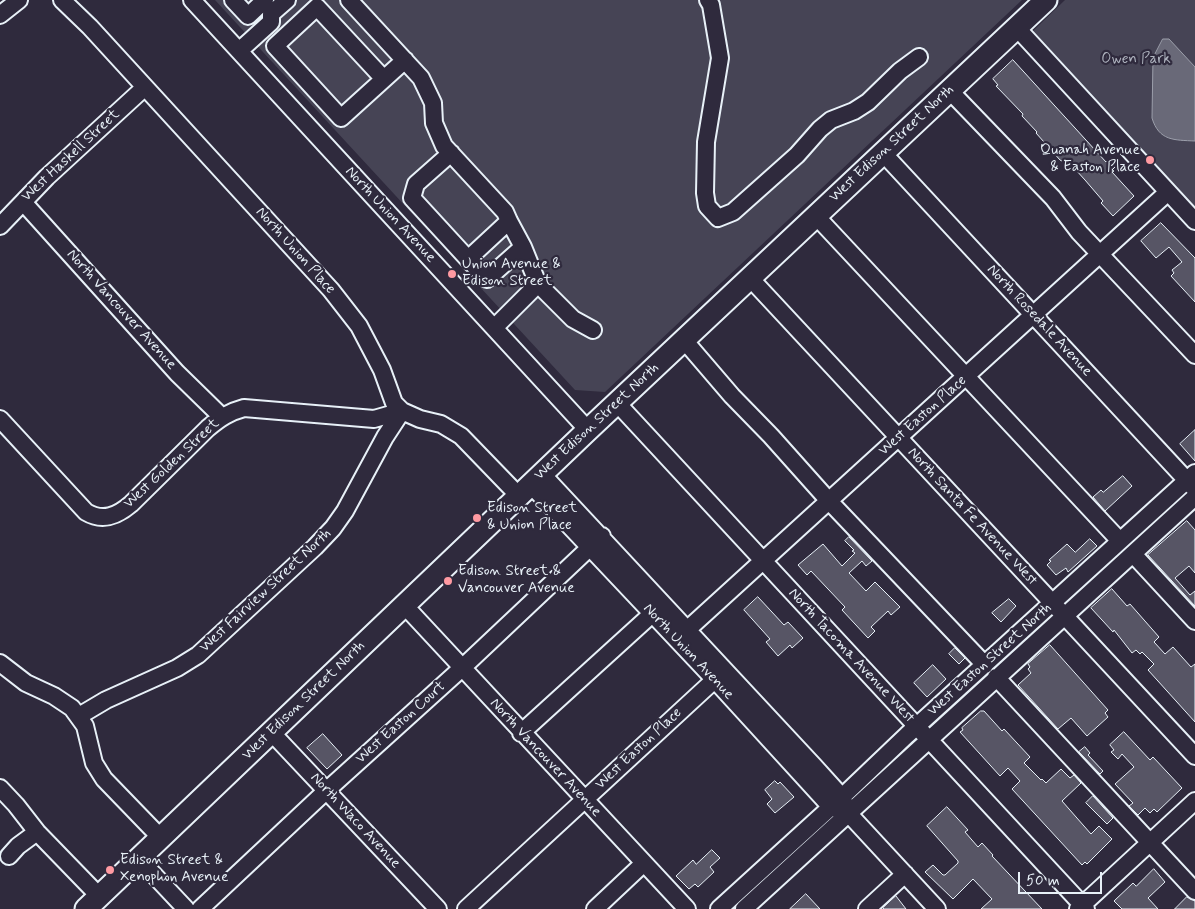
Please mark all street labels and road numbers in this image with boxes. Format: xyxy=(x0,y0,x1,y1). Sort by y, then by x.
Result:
street label: West Edison Street North xyxy=(826,81,958,207)
street label: West Haskell Street xyxy=(18,106,124,206)
street label: North Union Avenue xyxy=(341,163,439,267)
street label: North Union Place xyxy=(251,204,339,298)
street label: North Vancouver Avenue xyxy=(62,246,180,374)
street label: North Rosedale Avenue xyxy=(982,261,1096,381)
street label: West Edison Street North xyxy=(531,359,663,485)
street label: West Easton Place xyxy=(875,372,971,460)
street label: West Golden Street xyxy=(121,415,223,513)
street label: North Santa Fe Avenue West xyxy=(903,444,1041,590)
street label: West Fairview Street North xyxy=(197,525,335,657)
street label: North Tacoma Avenue West xyxy=(784,585,918,727)
street label: North Union Avenue xyxy=(639,600,737,704)
street label: West Easton Street North xyxy=(924,600,1056,720)
street label: West Edison Street North xyxy=(239,638,369,764)
street label: West Easton Court xyxy=(352,678,450,768)
street label: North Vancouver Avenue xyxy=(485,695,605,821)
street label: West Easton Place xyxy=(592,704,686,794)
street label: North Waco Avenue xyxy=(306,769,404,873)

